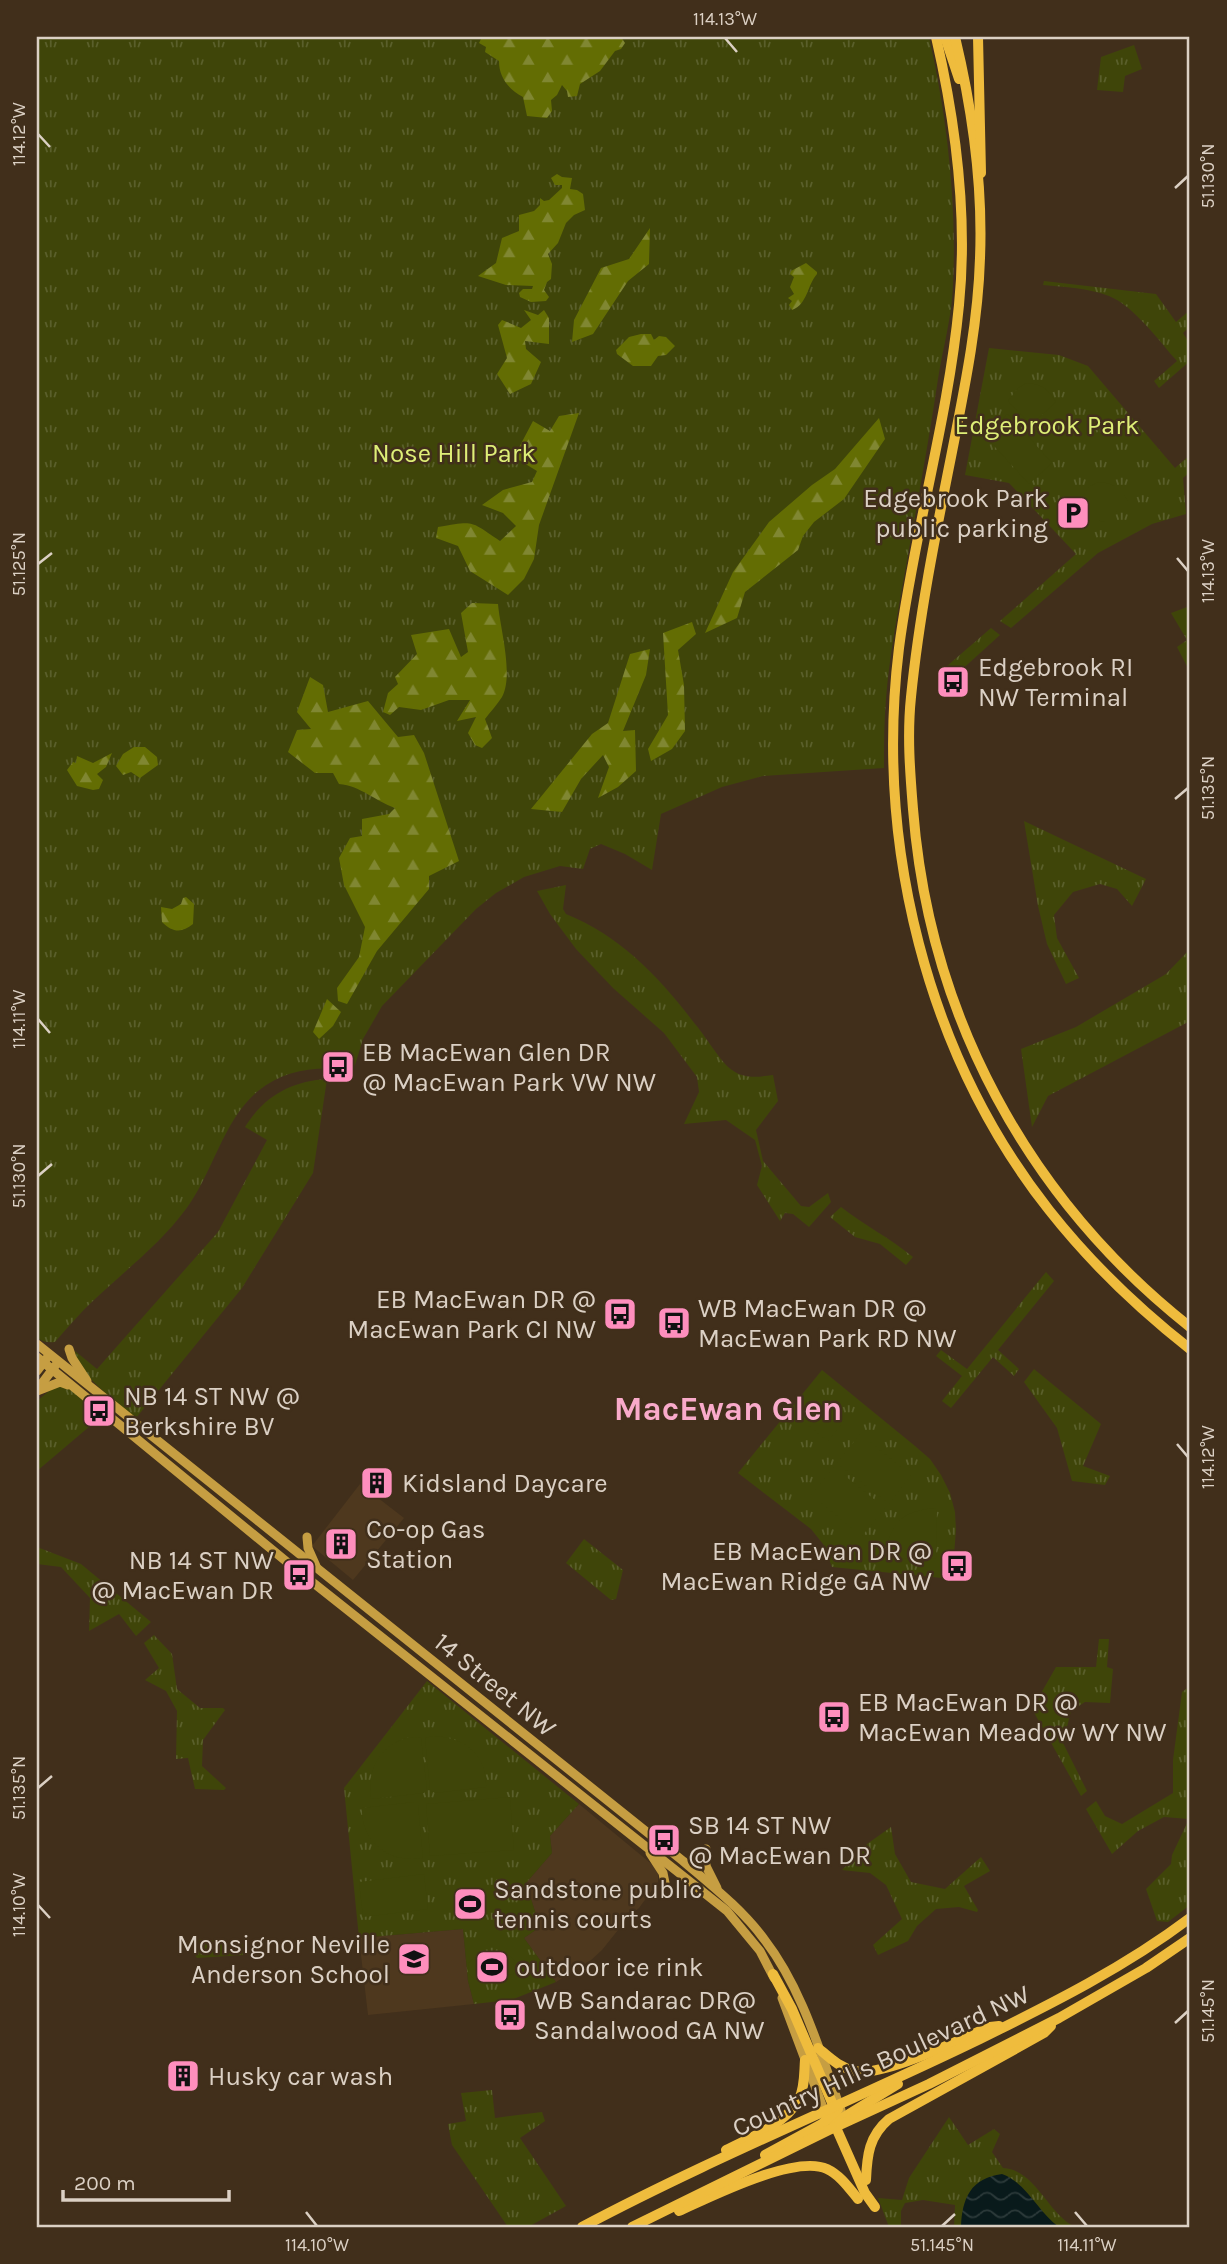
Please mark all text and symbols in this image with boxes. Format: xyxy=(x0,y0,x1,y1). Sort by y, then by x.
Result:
text: 114.13°W xyxy=(693,8,757,30)
text: 114.12°W xyxy=(8,102,30,166)
text: 51.130°N xyxy=(1197,143,1219,209)
park label: Edgebrook Park xyxy=(955,410,1139,441)
park label: Nose Hill Park xyxy=(372,438,536,469)
place label: Edgebrook Park public parking xyxy=(863,483,1048,544)
parking icon: Edgebrook Park public parking xyxy=(1054,494,1092,532)
text: 51.125°N xyxy=(8,532,30,596)
text: 114.13°W xyxy=(1197,539,1219,603)
place label: Edgebrook RI NW Terminal xyxy=(978,652,1133,713)
bus stop icon: Edgebrook RI NW Terminal xyxy=(934,663,972,701)
text: 51.135°N xyxy=(1197,756,1219,820)
text: 114.11°W xyxy=(8,989,30,1049)
place label: EB MacEwan Glen DR @ MacEwan Park VW NW xyxy=(362,1037,656,1098)
bus stop icon: EB MacEwan Glen DR @ MacEwan Park VW NW xyxy=(319,1048,357,1086)
text: 51.130°N xyxy=(8,1143,30,1209)
place label: EB MacEwan DR @ MacEwan Park CI NW xyxy=(347,1284,596,1345)
place label: WB MacEwan DR @ MacEwan Park RD NW xyxy=(698,1293,957,1354)
bus stop icon: EB MacEwan DR @ MacEwan Park CI NW xyxy=(601,1295,639,1333)
bus stop icon: WB MacEwan DR @ MacEwan Park RD NW xyxy=(655,1304,693,1342)
place label: NB 14 ST NW @ Berkshire BV xyxy=(124,1381,300,1442)
district label: MacEwan Glen xyxy=(614,1390,842,1428)
bus stop icon: NB 14 ST NW @ Berkshire BV xyxy=(80,1392,118,1430)
text: 114.12°W xyxy=(1197,1425,1219,1489)
building icon: Kidsland Daycare xyxy=(358,1464,396,1502)
place label: Kidsland Daycare xyxy=(402,1468,608,1499)
place label: Co-op Gas Station xyxy=(366,1514,486,1575)
building icon: Co-op Gas Station xyxy=(322,1525,360,1563)
place label: EB MacEwan DR @ MacEwan Ridge GA NW xyxy=(660,1536,932,1597)
place label: NB 14 ST NW @ MacEwan DR xyxy=(91,1545,274,1606)
bus stop icon: EB MacEwan DR @ MacEwan Ridge GA NW xyxy=(938,1547,976,1585)
bus stop icon: NB 14 ST NW @ MacEwan DR xyxy=(280,1556,318,1594)
street label: 14 Street NW xyxy=(428,1626,562,1744)
place label: EB MacEwan DR @ MacEwan Meadow WY NW xyxy=(858,1687,1166,1748)
bus stop icon: EB MacEwan DR @ MacEwan Meadow WY NW xyxy=(815,1698,853,1736)
text: 51.135°N xyxy=(8,1756,30,1820)
place label: SB 14 ST NW @ MacEwan DR xyxy=(688,1810,871,1871)
bus stop icon: SB 14 ST NW @ MacEwan DR xyxy=(645,1821,683,1859)
text: 114.10°W xyxy=(8,1873,30,1937)
place label: Sandstone public tennis courts xyxy=(494,1874,703,1935)
sports icon: Sandstone public tennis courts xyxy=(451,1885,489,1923)
place label: Monsignor Neville Anderson School xyxy=(177,1929,390,1990)
school or university icon: Monsignor Neville Anderson School xyxy=(395,1940,433,1978)
sports icon: outdoor ice rink xyxy=(473,1948,511,1986)
place label: outdoor ice rink xyxy=(516,1952,703,1983)
street label: Country Hills Boulevard NW xyxy=(727,1978,1035,2144)
text: 51.145°N xyxy=(1197,1979,1219,2043)
place label: WB Sandarac DR@ Sandalwood GA NW xyxy=(534,1985,764,2046)
bus stop icon: WB Sandarac DR@ Sandalwood GA NW xyxy=(491,1996,529,2034)
building icon: Husky car wash xyxy=(164,2057,202,2095)
place label: Husky car wash xyxy=(208,2061,393,2092)
scale bar xyxy=(63,2159,229,2203)
text: 200 m xyxy=(74,2171,136,2195)
text: 114.10°W xyxy=(285,2234,349,2256)
text: 51.145°N xyxy=(910,2234,974,2256)
text: 114.11°W xyxy=(1057,2234,1117,2256)

